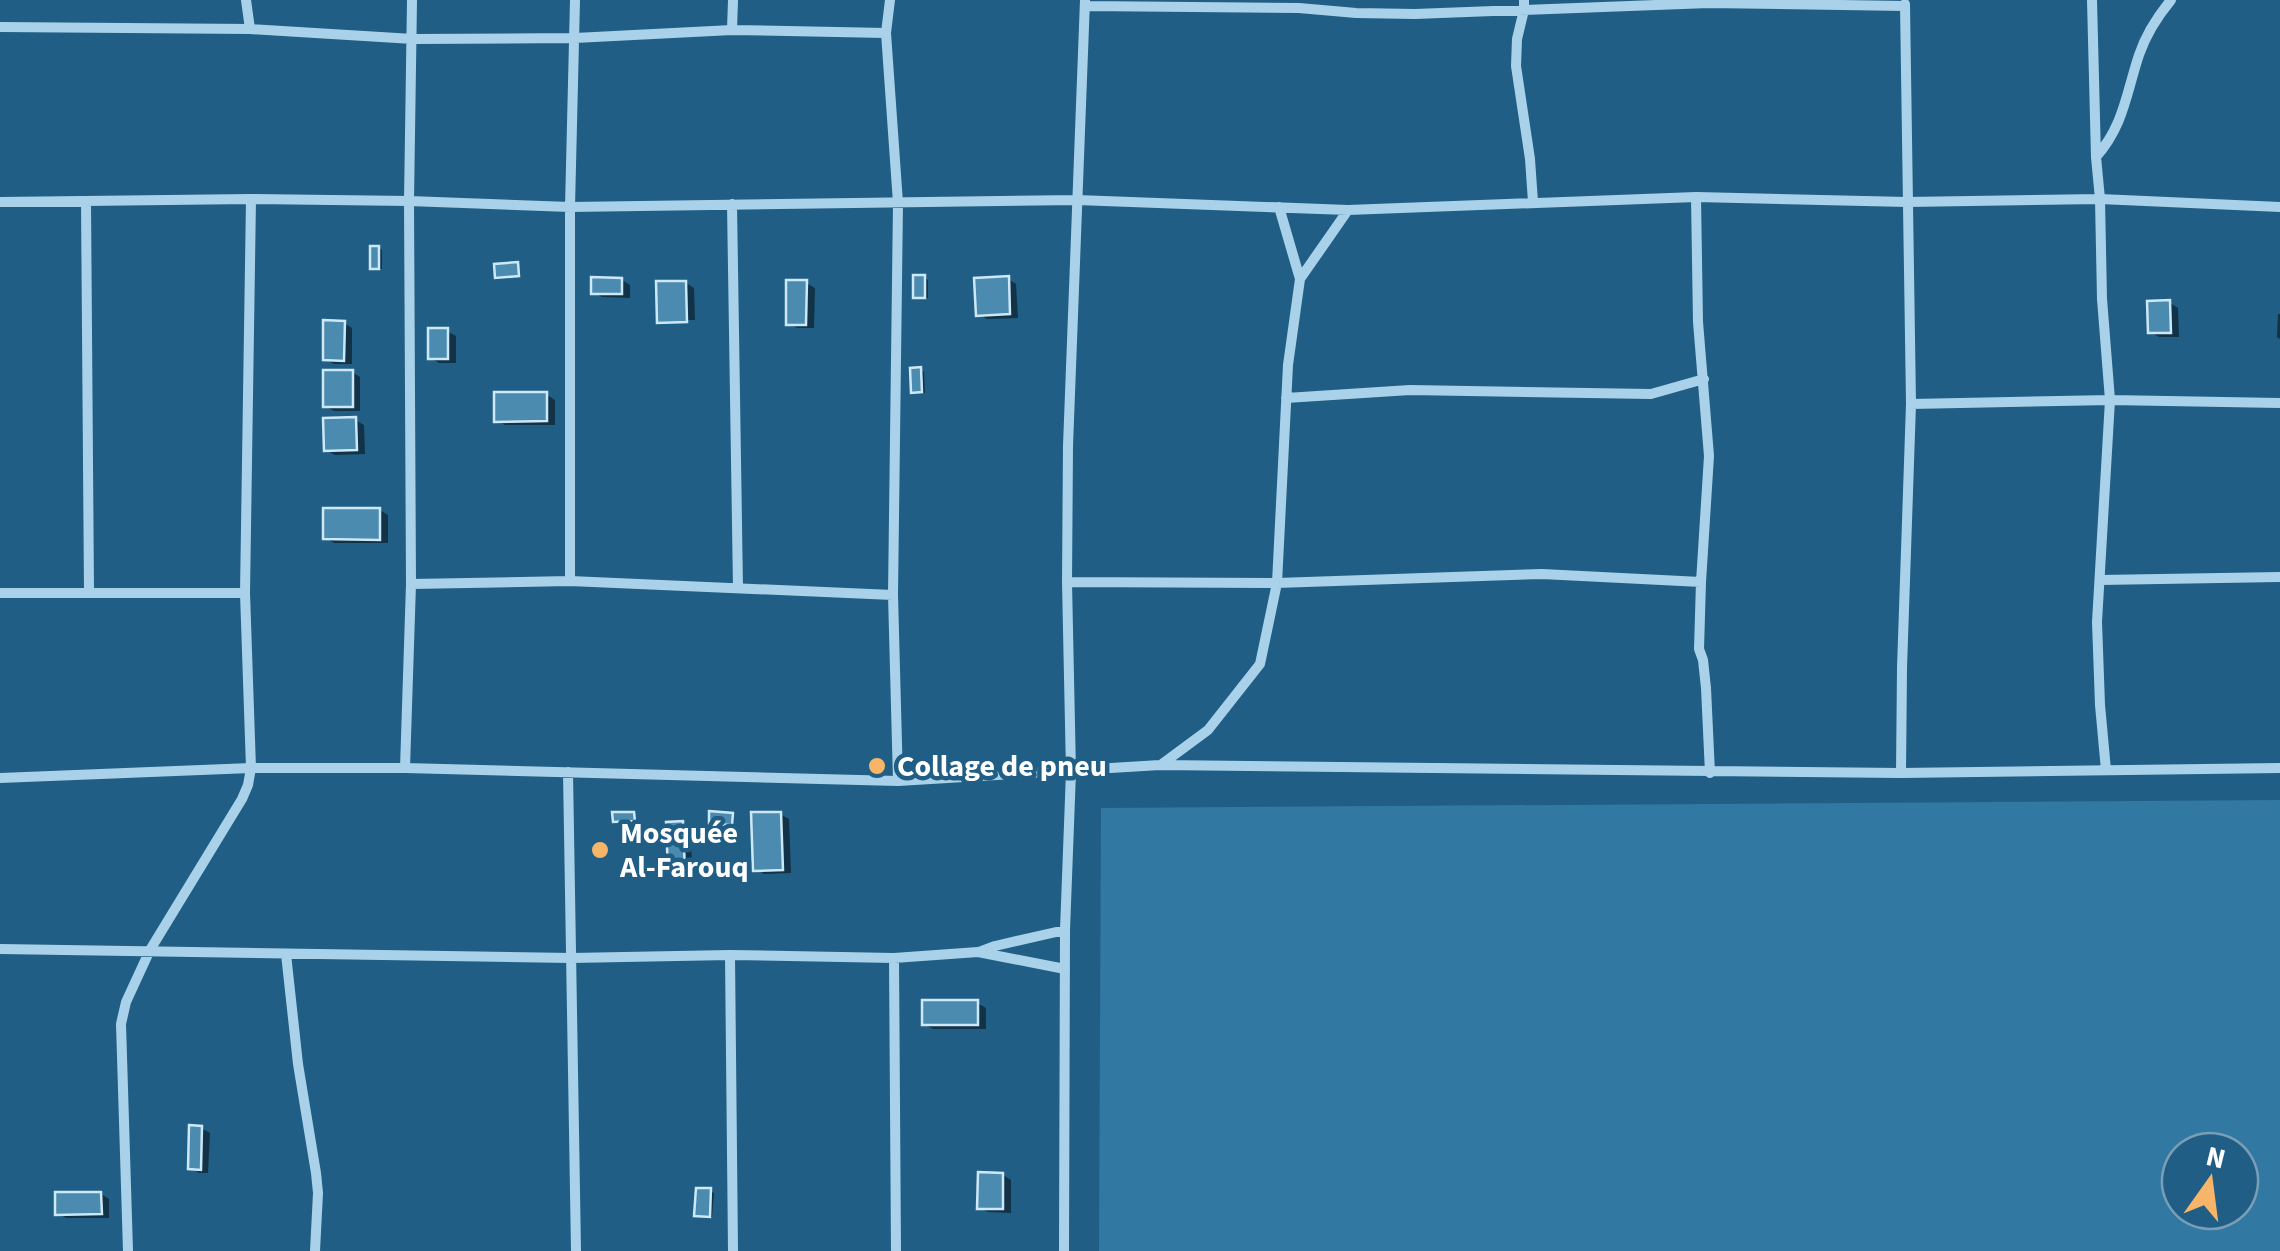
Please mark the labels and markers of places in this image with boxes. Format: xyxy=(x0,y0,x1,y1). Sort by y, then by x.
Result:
place label: Collage de pneu xyxy=(897,745,1107,788)
marker: Collage de pneu xyxy=(866,755,888,777)
place label: Mosquée Al-Farouq xyxy=(619,812,749,889)
marker: Mosquée Al-Farouq xyxy=(589,839,611,861)

